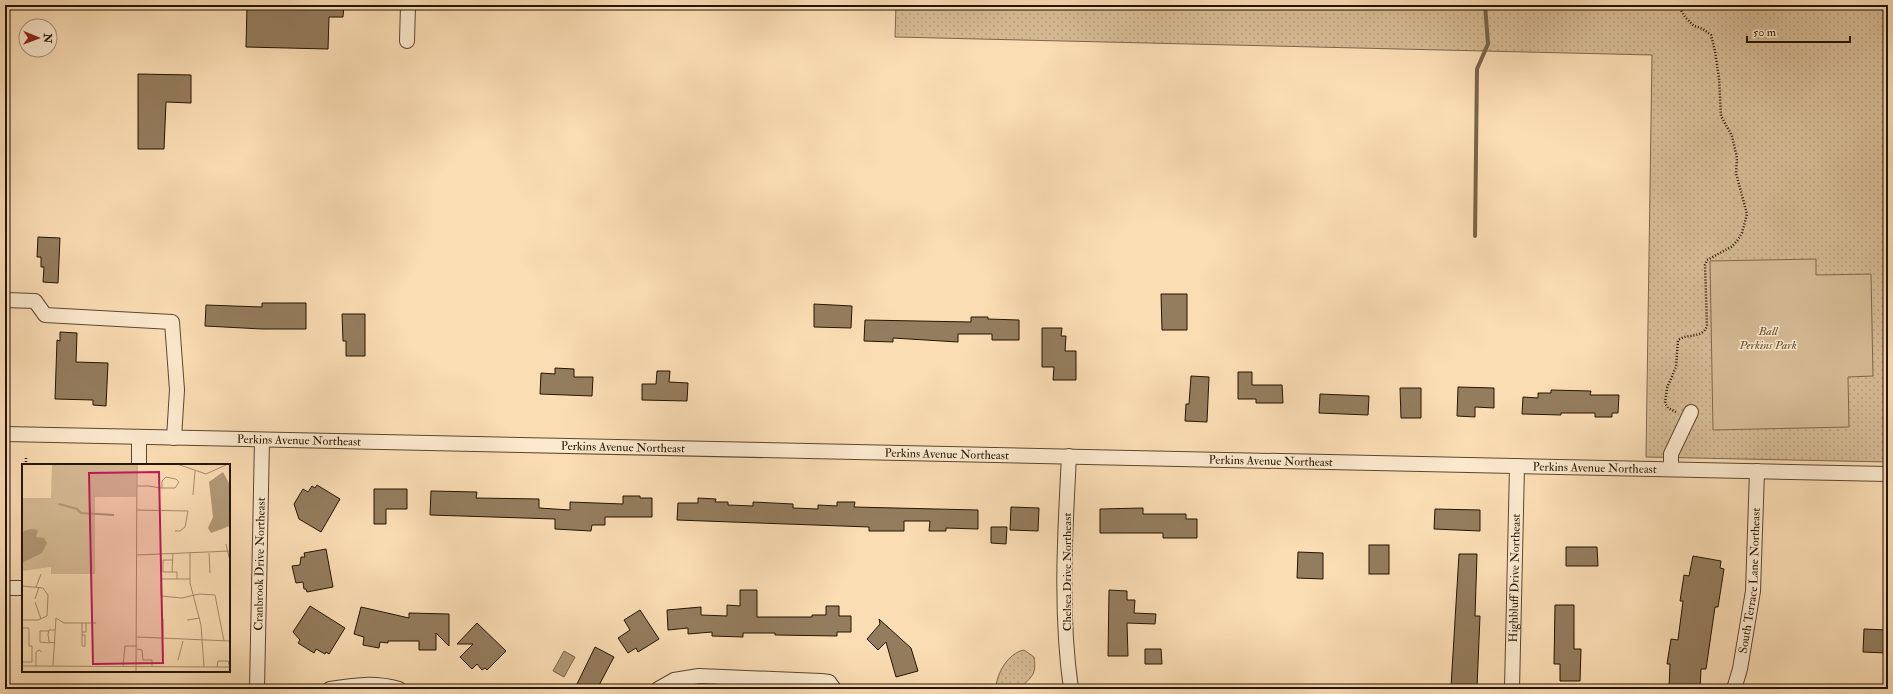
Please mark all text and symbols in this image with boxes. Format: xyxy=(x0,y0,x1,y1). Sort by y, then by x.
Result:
north arrow xyxy=(18,18,58,58)
scale bar xyxy=(1747,18,1850,44)
text: 50 m xyxy=(1753,25,1777,40)
text: N xyxy=(41,32,54,44)
park label: Ball Perkins Park xyxy=(1738,324,1797,353)
street label: Perkins Avenue Northeast xyxy=(237,431,361,449)
street label: Perkins Avenue Northeast xyxy=(561,438,685,456)
street label: Perkins Avenue Northeast xyxy=(885,445,1009,463)
street label: Perkins Avenue Northeast xyxy=(1208,452,1333,470)
street label: Perkins Avenue Northeast xyxy=(1532,459,1657,477)
inset map xyxy=(22,464,230,672)
street label: Cranbrook Drive Northeast xyxy=(251,497,268,631)
street label: South Terrace Lane Northeast xyxy=(1735,507,1763,655)
street label: Chelsea Drive Northeast xyxy=(1060,513,1075,631)
street label: Highbluff Drive Northeast xyxy=(1506,513,1523,642)

